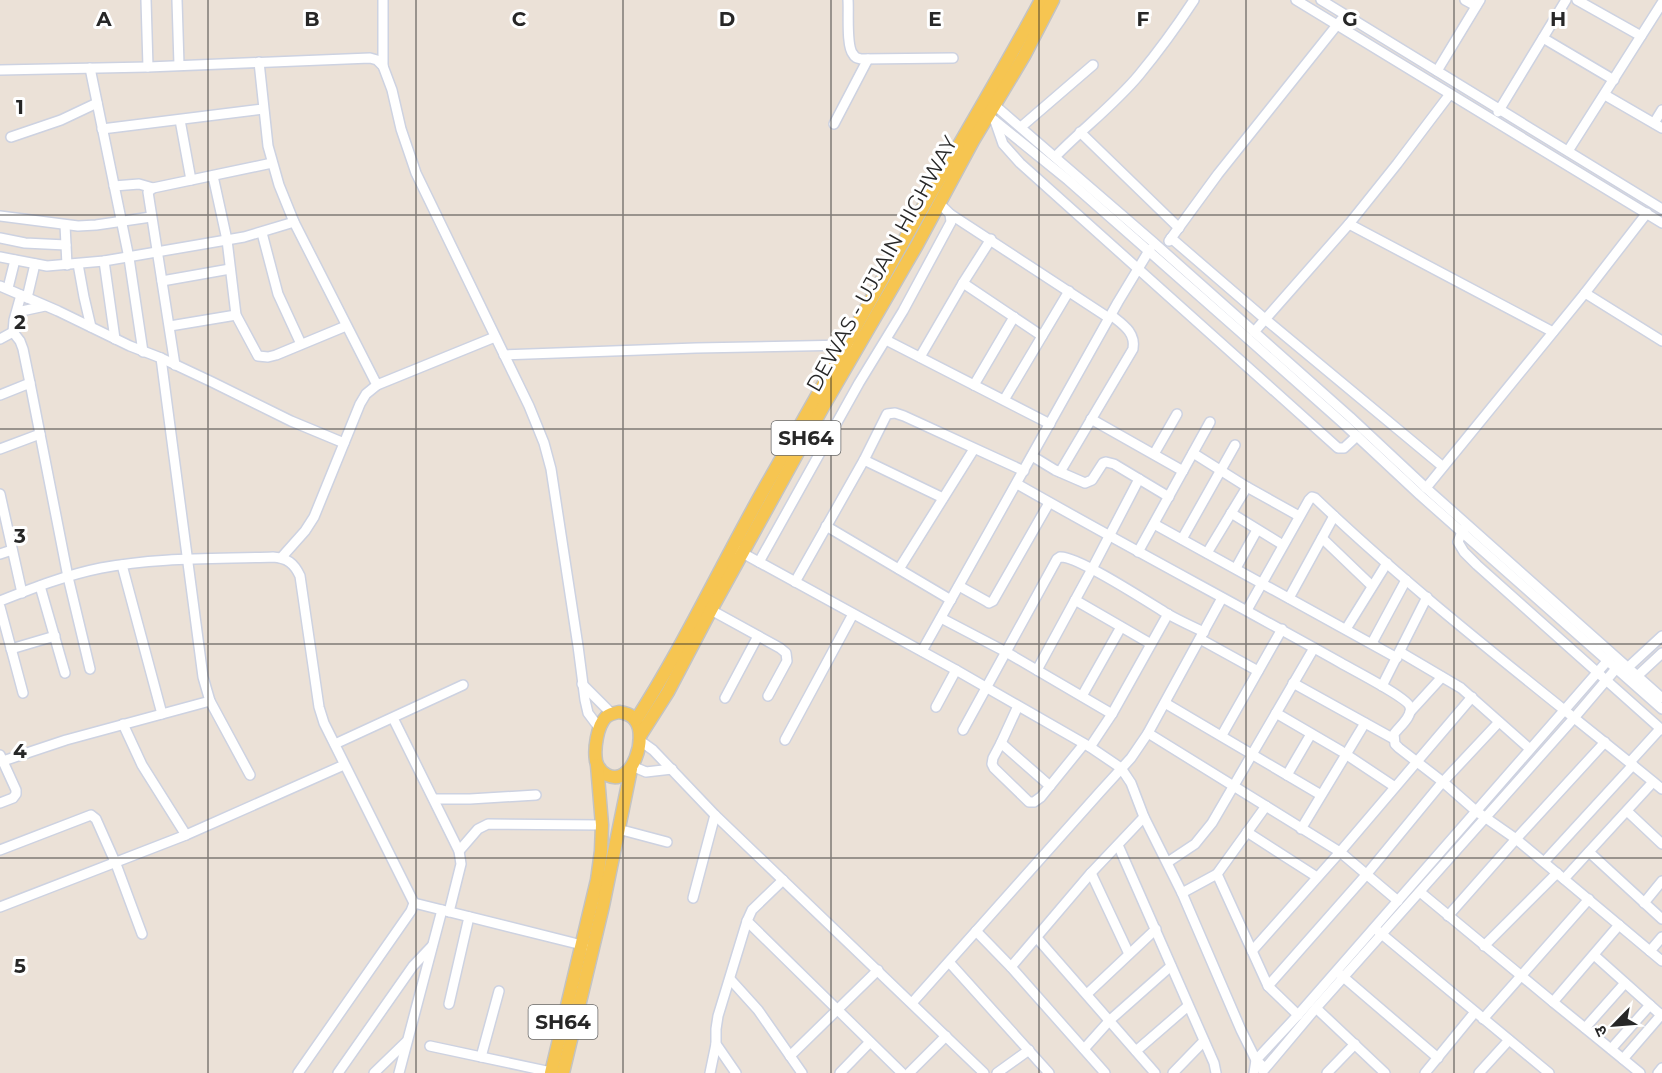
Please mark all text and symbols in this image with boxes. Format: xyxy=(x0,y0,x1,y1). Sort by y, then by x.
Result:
text: A xyxy=(95,7,112,31)
text: B xyxy=(304,7,320,31)
text: C xyxy=(512,7,527,31)
text: D xyxy=(719,7,735,31)
text: E xyxy=(928,7,942,31)
text: F xyxy=(1137,7,1150,31)
text: G xyxy=(1342,7,1358,31)
text: H xyxy=(1550,7,1566,31)
text: 1 xyxy=(16,95,24,119)
street label: DEWAS - UJJAIN HIGHWAY xyxy=(801,131,963,396)
text: 2 xyxy=(14,310,26,334)
road number: SH64 xyxy=(772,421,840,455)
text: 3 xyxy=(13,524,26,548)
text: 4 xyxy=(13,739,27,763)
text: 5 xyxy=(14,954,26,978)
north arrow xyxy=(1584,995,1644,1055)
road number: SH64 xyxy=(528,1005,598,1039)
text: उ xyxy=(1590,1022,1611,1039)

